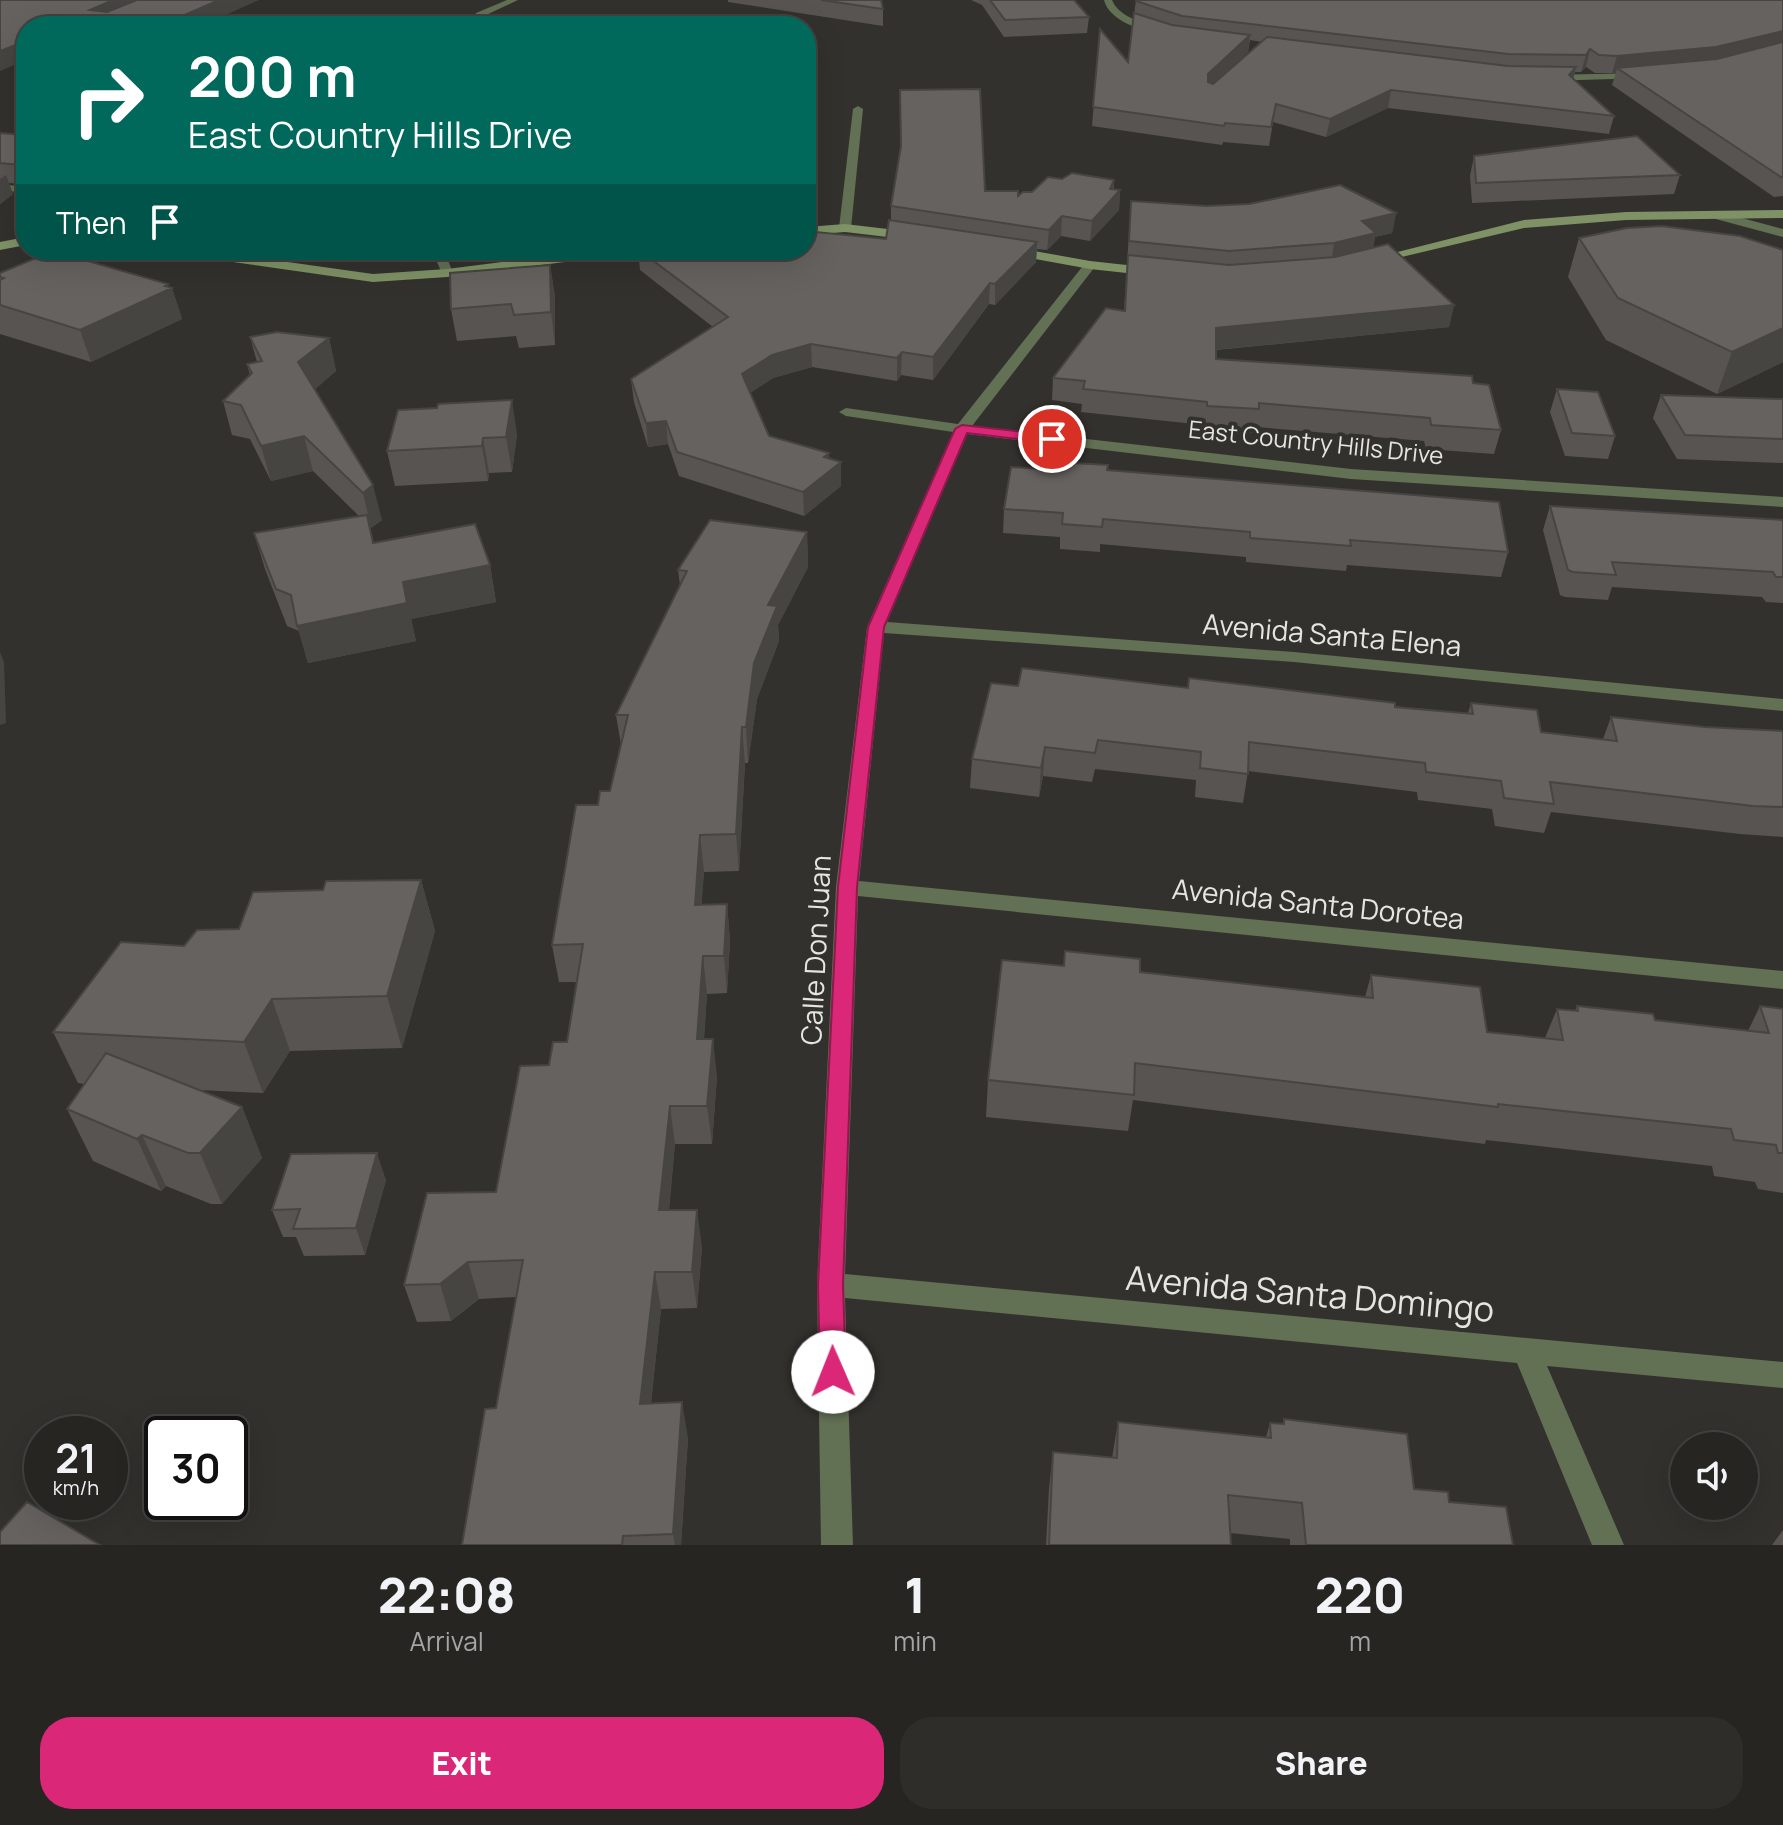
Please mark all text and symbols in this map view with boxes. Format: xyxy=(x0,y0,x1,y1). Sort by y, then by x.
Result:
text: 200 m xyxy=(188,37,357,114)
icon: right xyxy=(56,48,160,152)
text: East Country Hills Drive xyxy=(188,110,572,159)
icon: arrive xyxy=(143,200,187,244)
text: Then xyxy=(56,202,127,243)
pin xyxy=(1018,405,1086,473)
street label: East Country Hills Drive xyxy=(1187,412,1445,471)
icon: arrive xyxy=(1030,417,1074,461)
street label: Avenida Santa Elena xyxy=(1201,604,1463,664)
street label: Calle Don Juan xyxy=(791,854,839,1046)
street label: Avenida Santa Dorotea xyxy=(1170,869,1466,937)
street label: Avenida Santa Domingo xyxy=(1124,1254,1496,1332)
position arrow xyxy=(791,1330,875,1414)
speed limit sign: 30 xyxy=(144,1416,248,1520)
text: 21 xyxy=(55,1430,97,1485)
map controls xyxy=(1670,1432,1758,1520)
button: sound xyxy=(1670,1432,1758,1520)
text: km/h xyxy=(53,1474,99,1501)
text: 22:08 xyxy=(378,1562,515,1627)
text: 1 xyxy=(904,1562,926,1627)
text: 220 xyxy=(1315,1562,1405,1627)
text: Arrival xyxy=(410,1623,484,1659)
text: min xyxy=(893,1623,937,1659)
text: m xyxy=(1349,1623,1371,1659)
button: Exit xyxy=(40,1717,884,1809)
button: Share xyxy=(900,1717,1743,1809)

